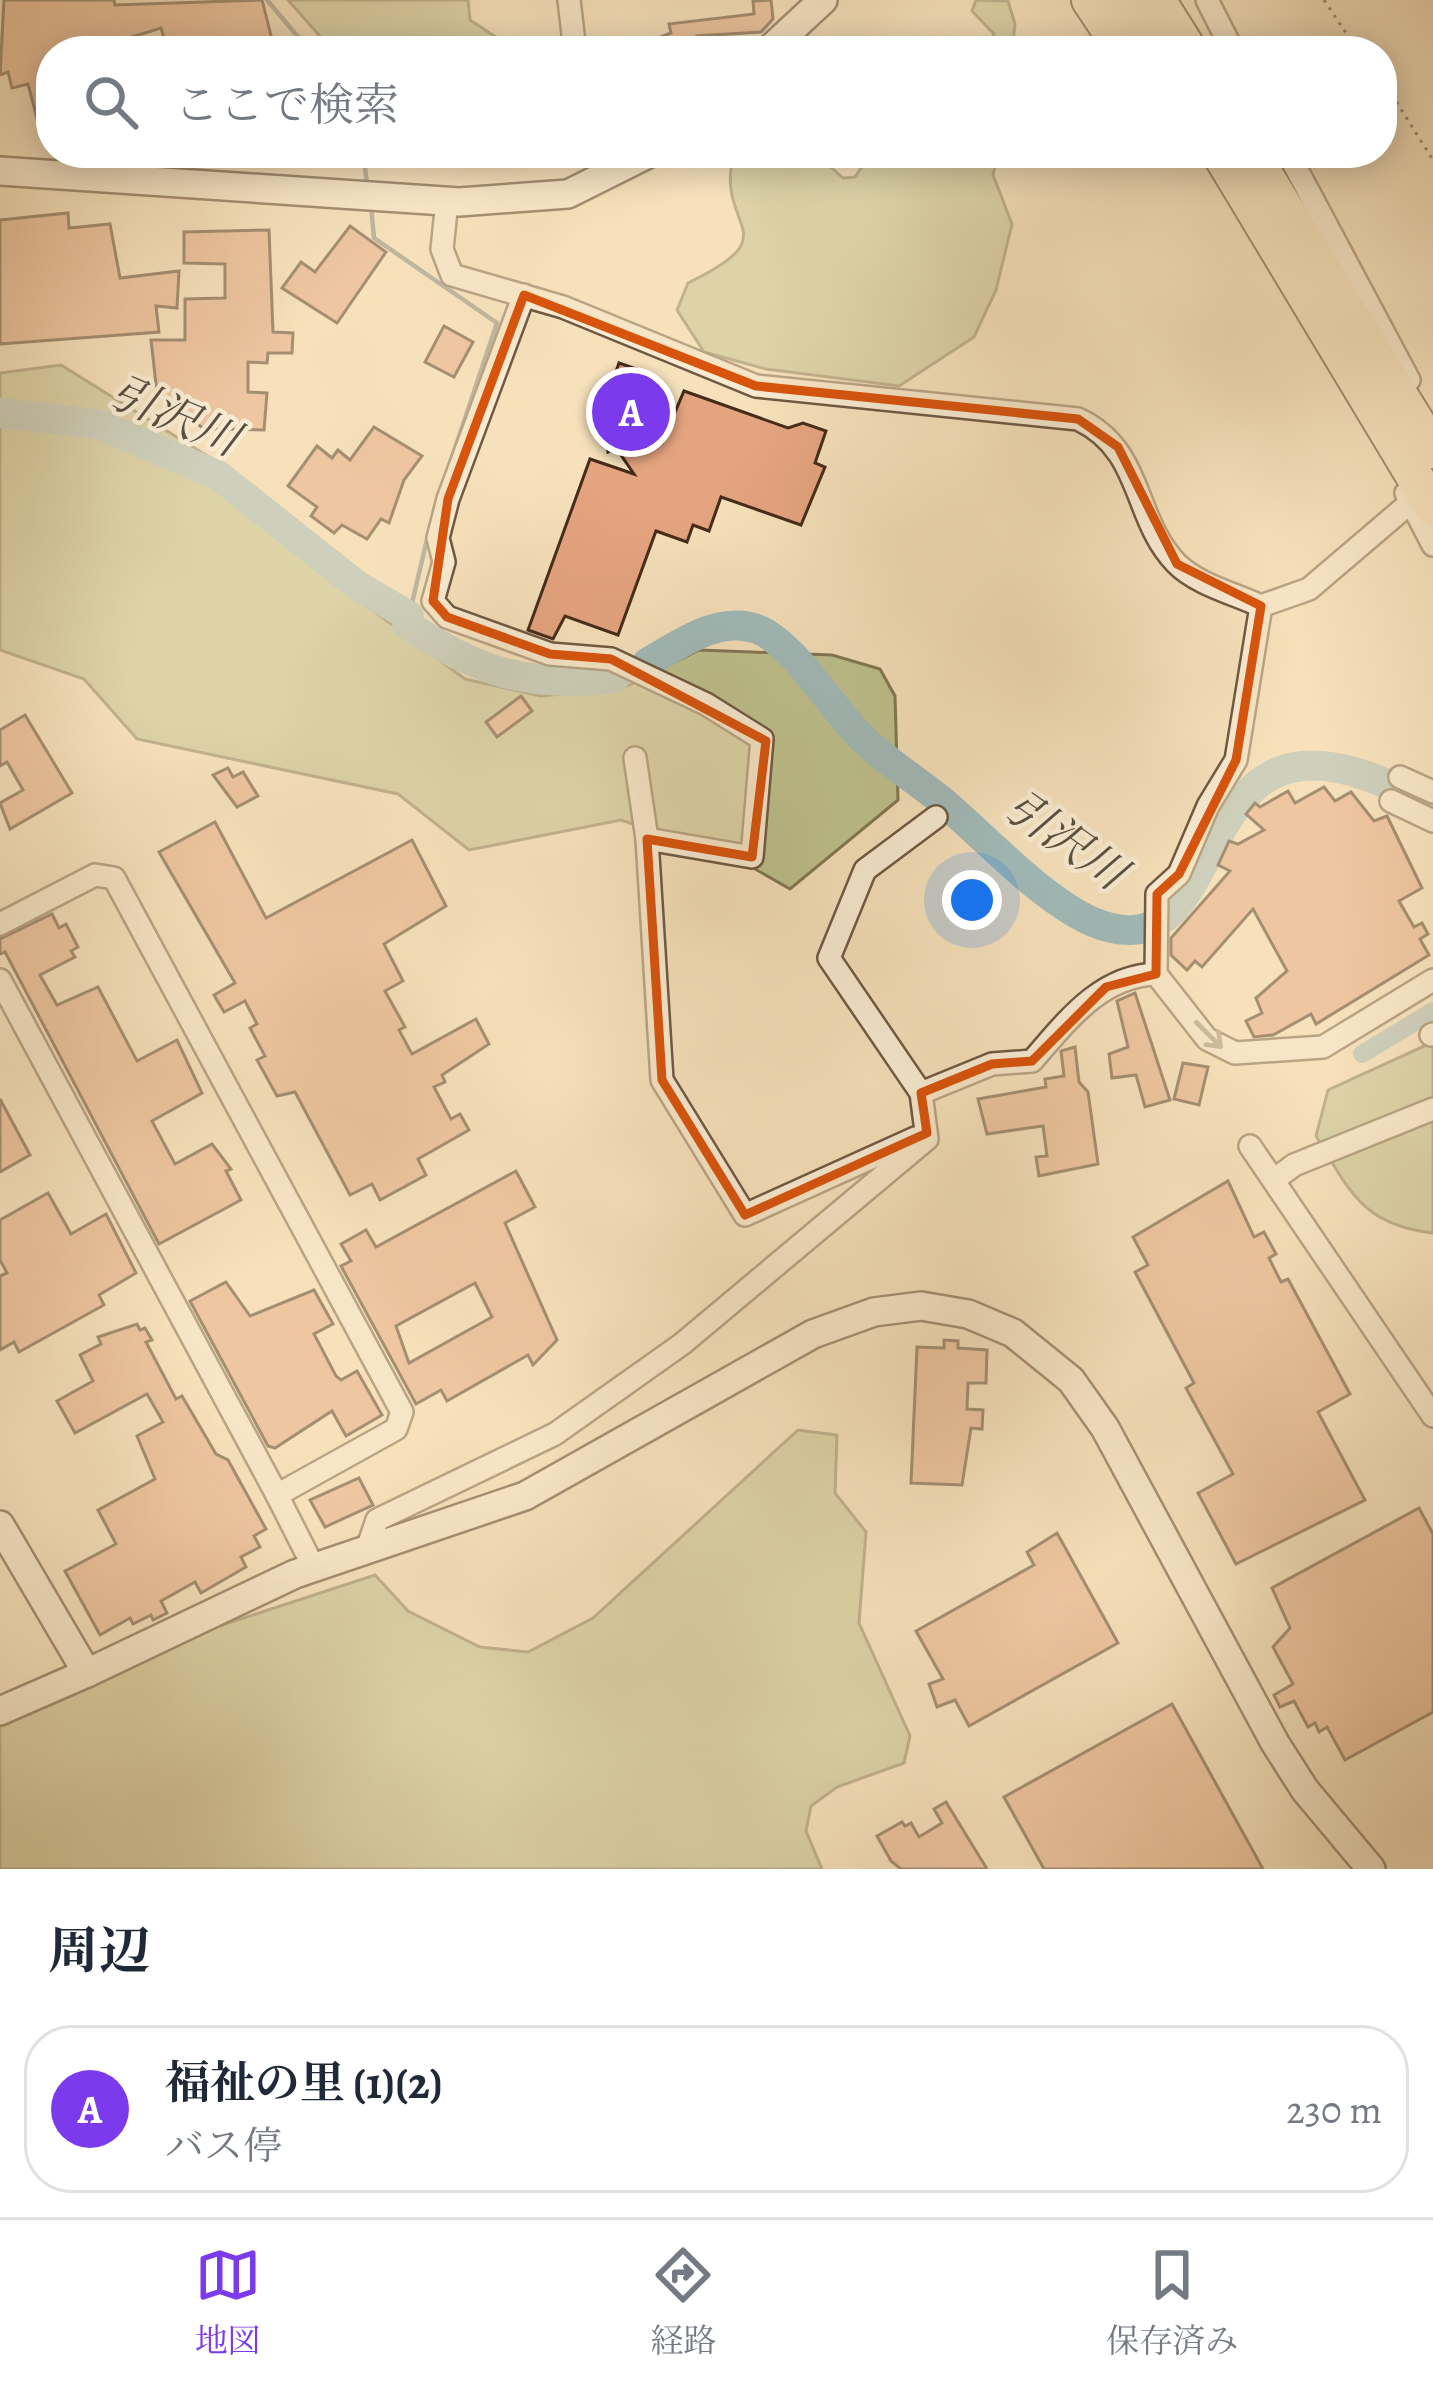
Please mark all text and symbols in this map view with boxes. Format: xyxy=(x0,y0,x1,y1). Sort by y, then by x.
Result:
search box xyxy=(36,36,1397,168)
icon: search xyxy=(78,69,144,135)
text: ここで検索 xyxy=(174,74,399,136)
water label: 引沢川 xyxy=(100,361,253,473)
pin: A xyxy=(592,367,670,457)
water label: 引沢川 xyxy=(992,776,1143,907)
your location xyxy=(942,870,1002,930)
one-way arrow xyxy=(1193,1019,1223,1049)
text: 周辺 xyxy=(48,1916,150,1986)
text: 福祉の里 (1)(2) xyxy=(165,2052,443,2114)
text: A xyxy=(78,2083,102,2136)
text: 230 m xyxy=(1286,2083,1382,2136)
text: バス停 xyxy=(165,2119,282,2172)
tab: 地図 xyxy=(195,2242,261,2363)
tab: 経路 xyxy=(650,2242,716,2363)
tab: 保存済み xyxy=(1106,2242,1238,2363)

